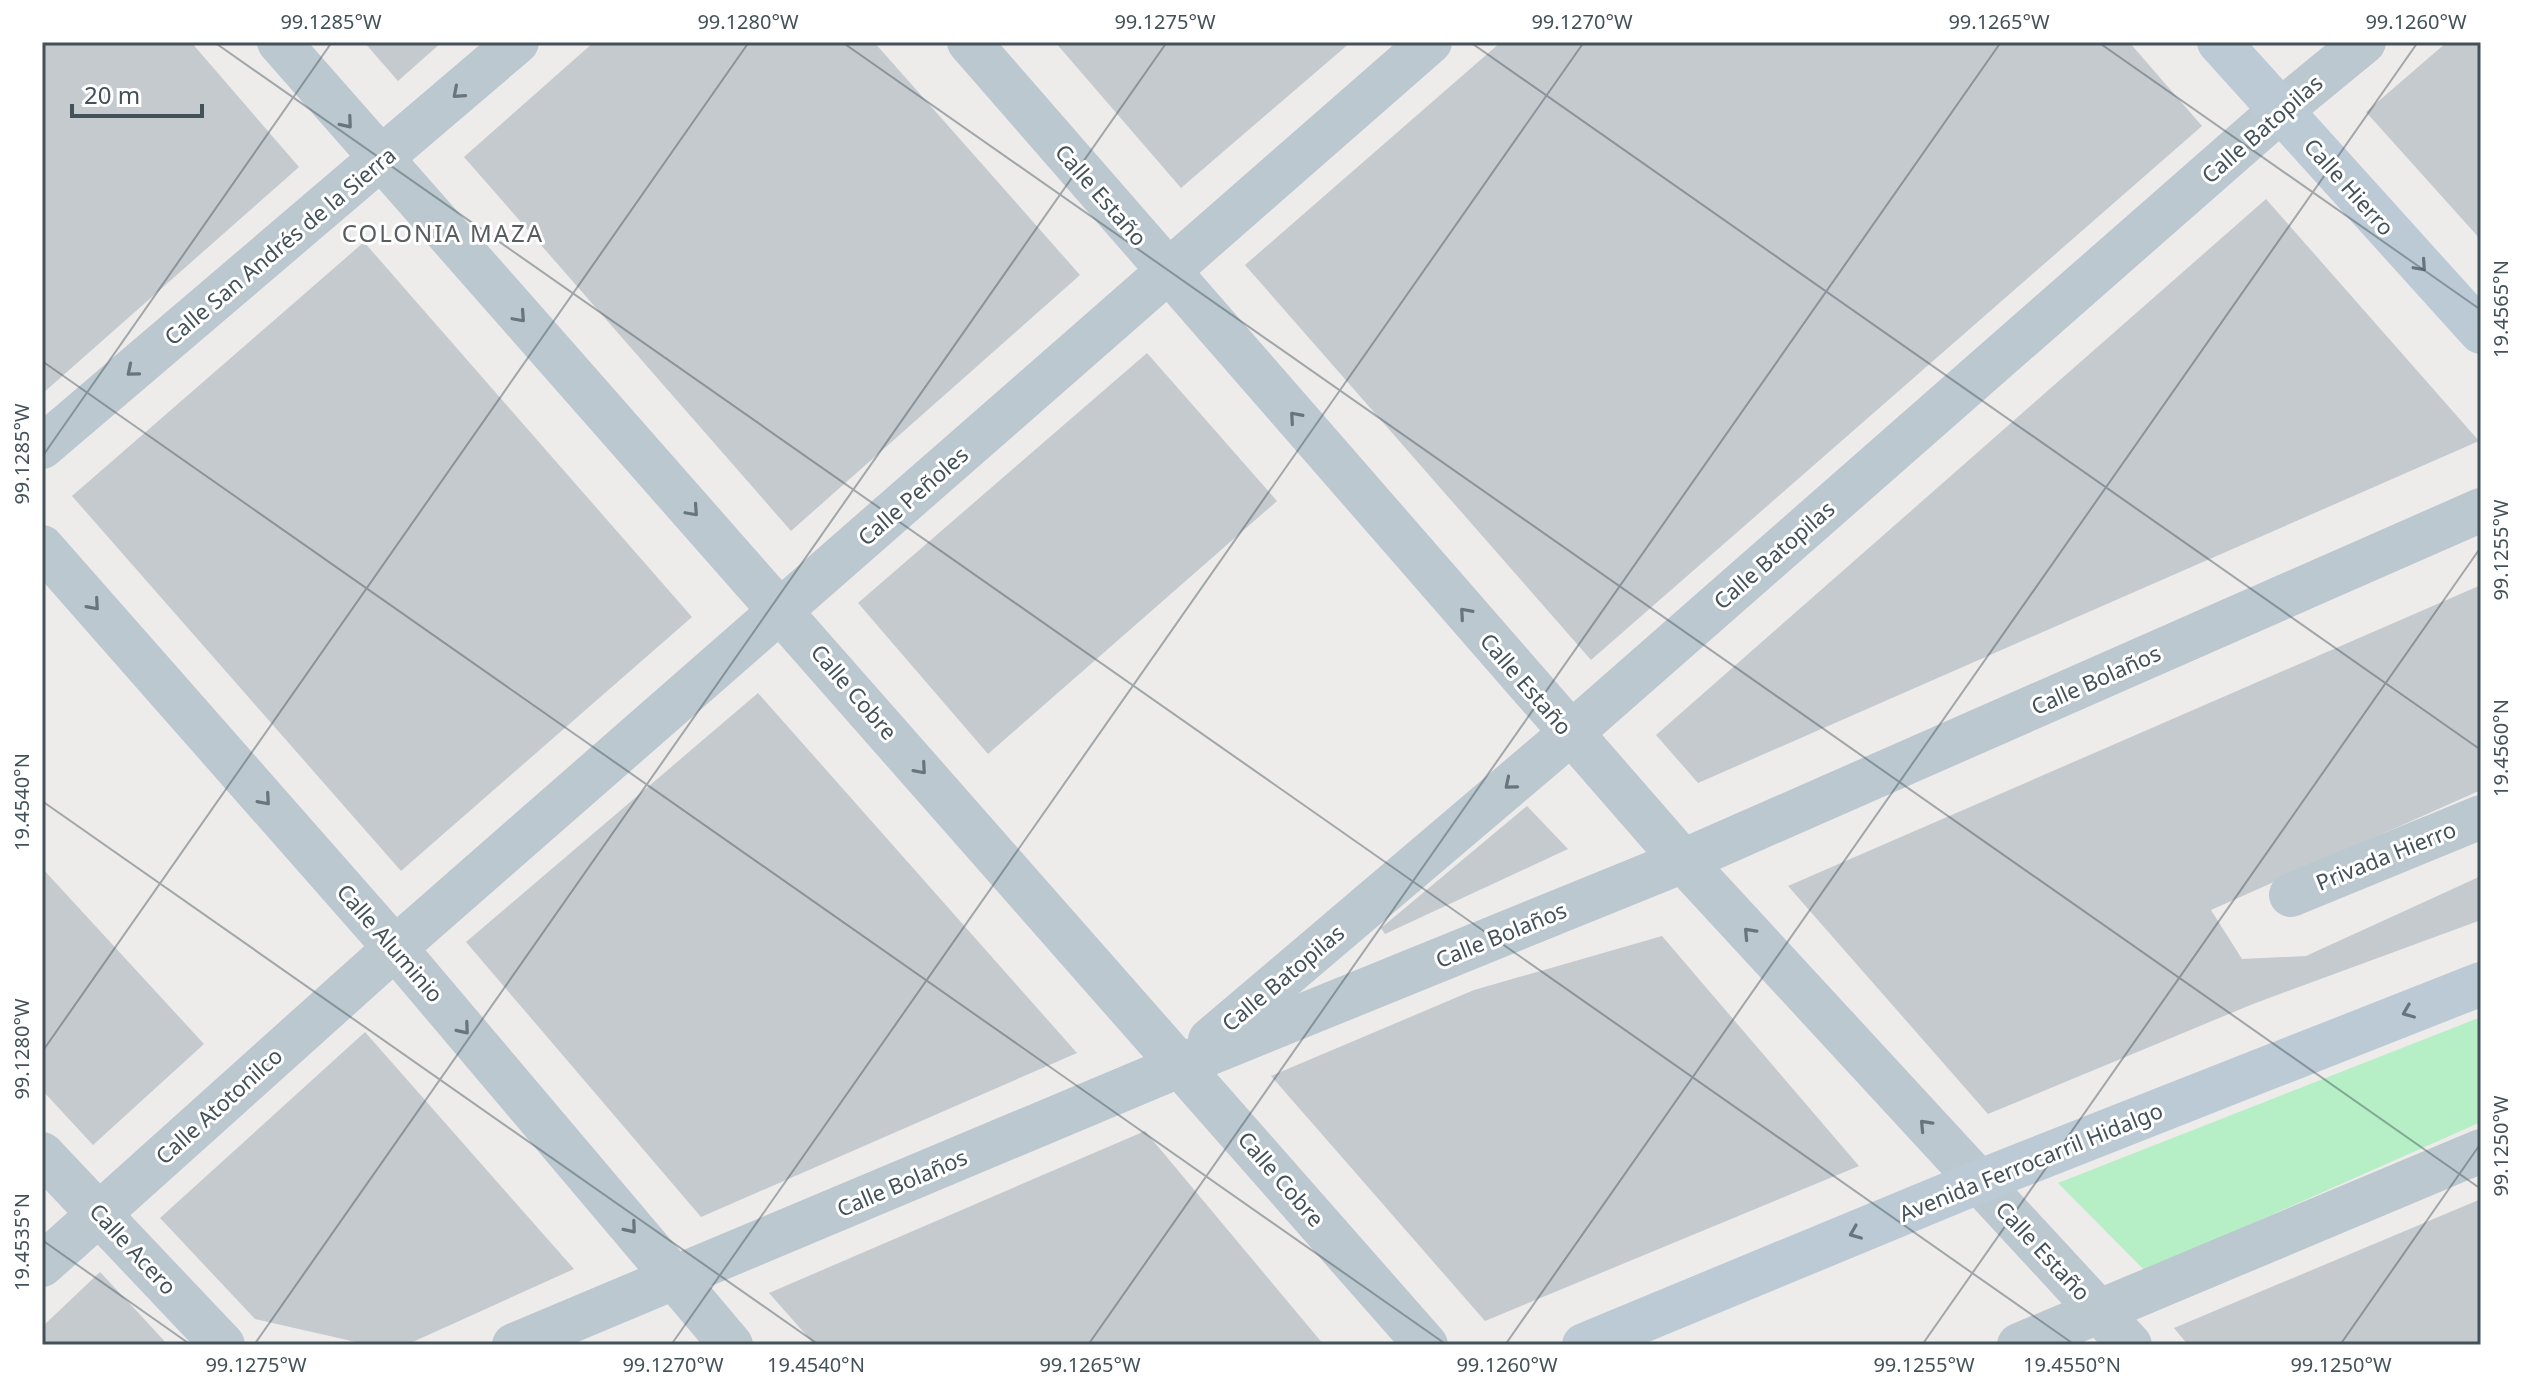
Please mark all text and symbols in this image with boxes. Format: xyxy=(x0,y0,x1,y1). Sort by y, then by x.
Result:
text: 99.1285°W xyxy=(280,8,382,35)
text: 99.1280°W xyxy=(697,8,799,35)
text: 99.1275°W xyxy=(1114,8,1216,35)
text: 99.1270°W xyxy=(1531,8,1633,35)
text: 99.1265°W xyxy=(1948,8,2050,35)
text: 99.1260°W xyxy=(2365,8,2467,35)
street label: Calle Batopilas xyxy=(2194,67,2328,189)
scale bar xyxy=(72,68,202,118)
text: 20 m xyxy=(84,78,140,111)
one-way arrow xyxy=(453,84,468,98)
one-way arrow xyxy=(337,113,352,128)
street label: Calle Hierro xyxy=(2298,131,2401,241)
street label: Calle Estaño xyxy=(1049,137,1154,252)
street label: Calle San Andrés de la Sierra xyxy=(157,139,401,351)
district label: COLONIA MAZA xyxy=(342,216,544,249)
one-way arrow xyxy=(2412,257,2427,271)
text: 19.4565°N xyxy=(2487,260,2514,358)
one-way arrow xyxy=(510,308,524,323)
one-way arrow xyxy=(127,361,142,376)
text: 99.1285°W xyxy=(8,403,35,505)
one-way arrow xyxy=(1290,412,1304,427)
street label: Calle Peñoles xyxy=(851,439,974,552)
street label: Calle Batopilas xyxy=(1706,493,1840,615)
text: 99.1255°W xyxy=(2487,499,2514,601)
one-way arrow xyxy=(684,501,698,516)
one-way arrow xyxy=(84,596,98,611)
one-way arrow xyxy=(1460,608,1475,623)
street label: Calle Estaño xyxy=(1474,626,1579,741)
street label: Calle Cobre xyxy=(805,637,905,746)
street label: Calle Bolaños xyxy=(2026,637,2165,721)
text: 19.4560°N xyxy=(2487,699,2514,797)
text: 19.4540°N xyxy=(8,753,35,851)
one-way arrow xyxy=(911,759,926,774)
one-way arrow xyxy=(1505,774,1520,789)
one-way arrow xyxy=(256,791,270,806)
street label: Privada Hierro xyxy=(2311,813,2460,897)
street label: Calle Aluminio xyxy=(331,877,451,1008)
street label: Calle Bolaños xyxy=(1431,894,1571,974)
street label: Calle Batopilas xyxy=(1215,917,1350,1037)
one-way arrow xyxy=(1745,928,1759,943)
text: 99.1280°W xyxy=(8,998,35,1100)
one-way arrow xyxy=(2402,1002,2416,1019)
one-way arrow xyxy=(454,1020,469,1034)
street label: Calle Atotonilco xyxy=(148,1040,288,1170)
street label: Avenida Ferrocarril Hidalgo xyxy=(1894,1094,2167,1228)
text: 99.1250°W xyxy=(2487,1095,2514,1197)
one-way arrow xyxy=(1921,1119,1935,1134)
street label: Calle Cobre xyxy=(1232,1124,1332,1233)
street label: Calle Bolaños xyxy=(832,1141,971,1223)
text: 19.4535°N xyxy=(8,1193,35,1291)
street label: Calle Estaño xyxy=(1990,1194,2098,1307)
street label: Calle Acero xyxy=(84,1196,184,1300)
one-way arrow xyxy=(621,1219,636,1233)
one-way arrow xyxy=(1849,1223,1863,1240)
text: 99.1275°W xyxy=(205,1351,307,1378)
text: 99.1270°W xyxy=(622,1351,724,1378)
text: 19.4540°N xyxy=(767,1351,865,1378)
text: 99.1265°W xyxy=(1039,1351,1141,1378)
text: 99.1260°W xyxy=(1456,1351,1558,1378)
text: 99.1255°W xyxy=(1873,1351,1975,1378)
text: 19.4550°N xyxy=(2023,1351,2121,1378)
text: 99.1250°W xyxy=(2290,1351,2392,1378)

